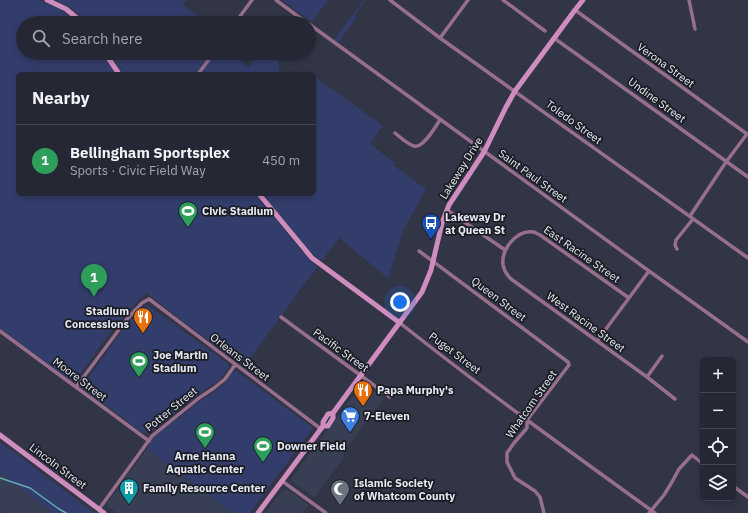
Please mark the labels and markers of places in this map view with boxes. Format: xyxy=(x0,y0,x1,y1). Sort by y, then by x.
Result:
sports icon: Civic Stadium xyxy=(177,200,199,228)
place label: Civic Stadium xyxy=(202,204,273,218)
place label: Lakeway Dr at Queen St xyxy=(445,210,506,237)
bus stop icon: Lakeway Dr at Queen St xyxy=(420,212,442,240)
pin: 1 xyxy=(81,264,107,297)
place label: Stadium Concessions xyxy=(65,304,129,331)
restaurant icon: Stadium Concessions xyxy=(132,306,154,334)
place label: Joe Martin Stadium xyxy=(153,348,208,375)
sports icon: Joe Martin Stadium xyxy=(128,350,150,378)
restaurant icon: Papa Murphy's xyxy=(352,379,374,407)
place label: Papa Murphy's xyxy=(377,383,454,397)
supermarket icon: 7-Eleven xyxy=(339,405,361,433)
place label: 7-Eleven xyxy=(364,409,410,423)
sports icon: Arne Hanna Aquatic Center xyxy=(194,421,216,449)
sports icon: Downer Field xyxy=(252,435,274,463)
place label: Downer Field xyxy=(277,439,346,453)
place label: Arne Hanna Aquatic Center xyxy=(166,449,244,476)
place label: Islamic Society of Whatcom County xyxy=(354,476,455,503)
building icon: Family Resource Center xyxy=(118,477,140,505)
mosque icon: Islamic Society of Whatcom County xyxy=(329,478,351,506)
place label: Family Resource Center xyxy=(143,481,266,495)

